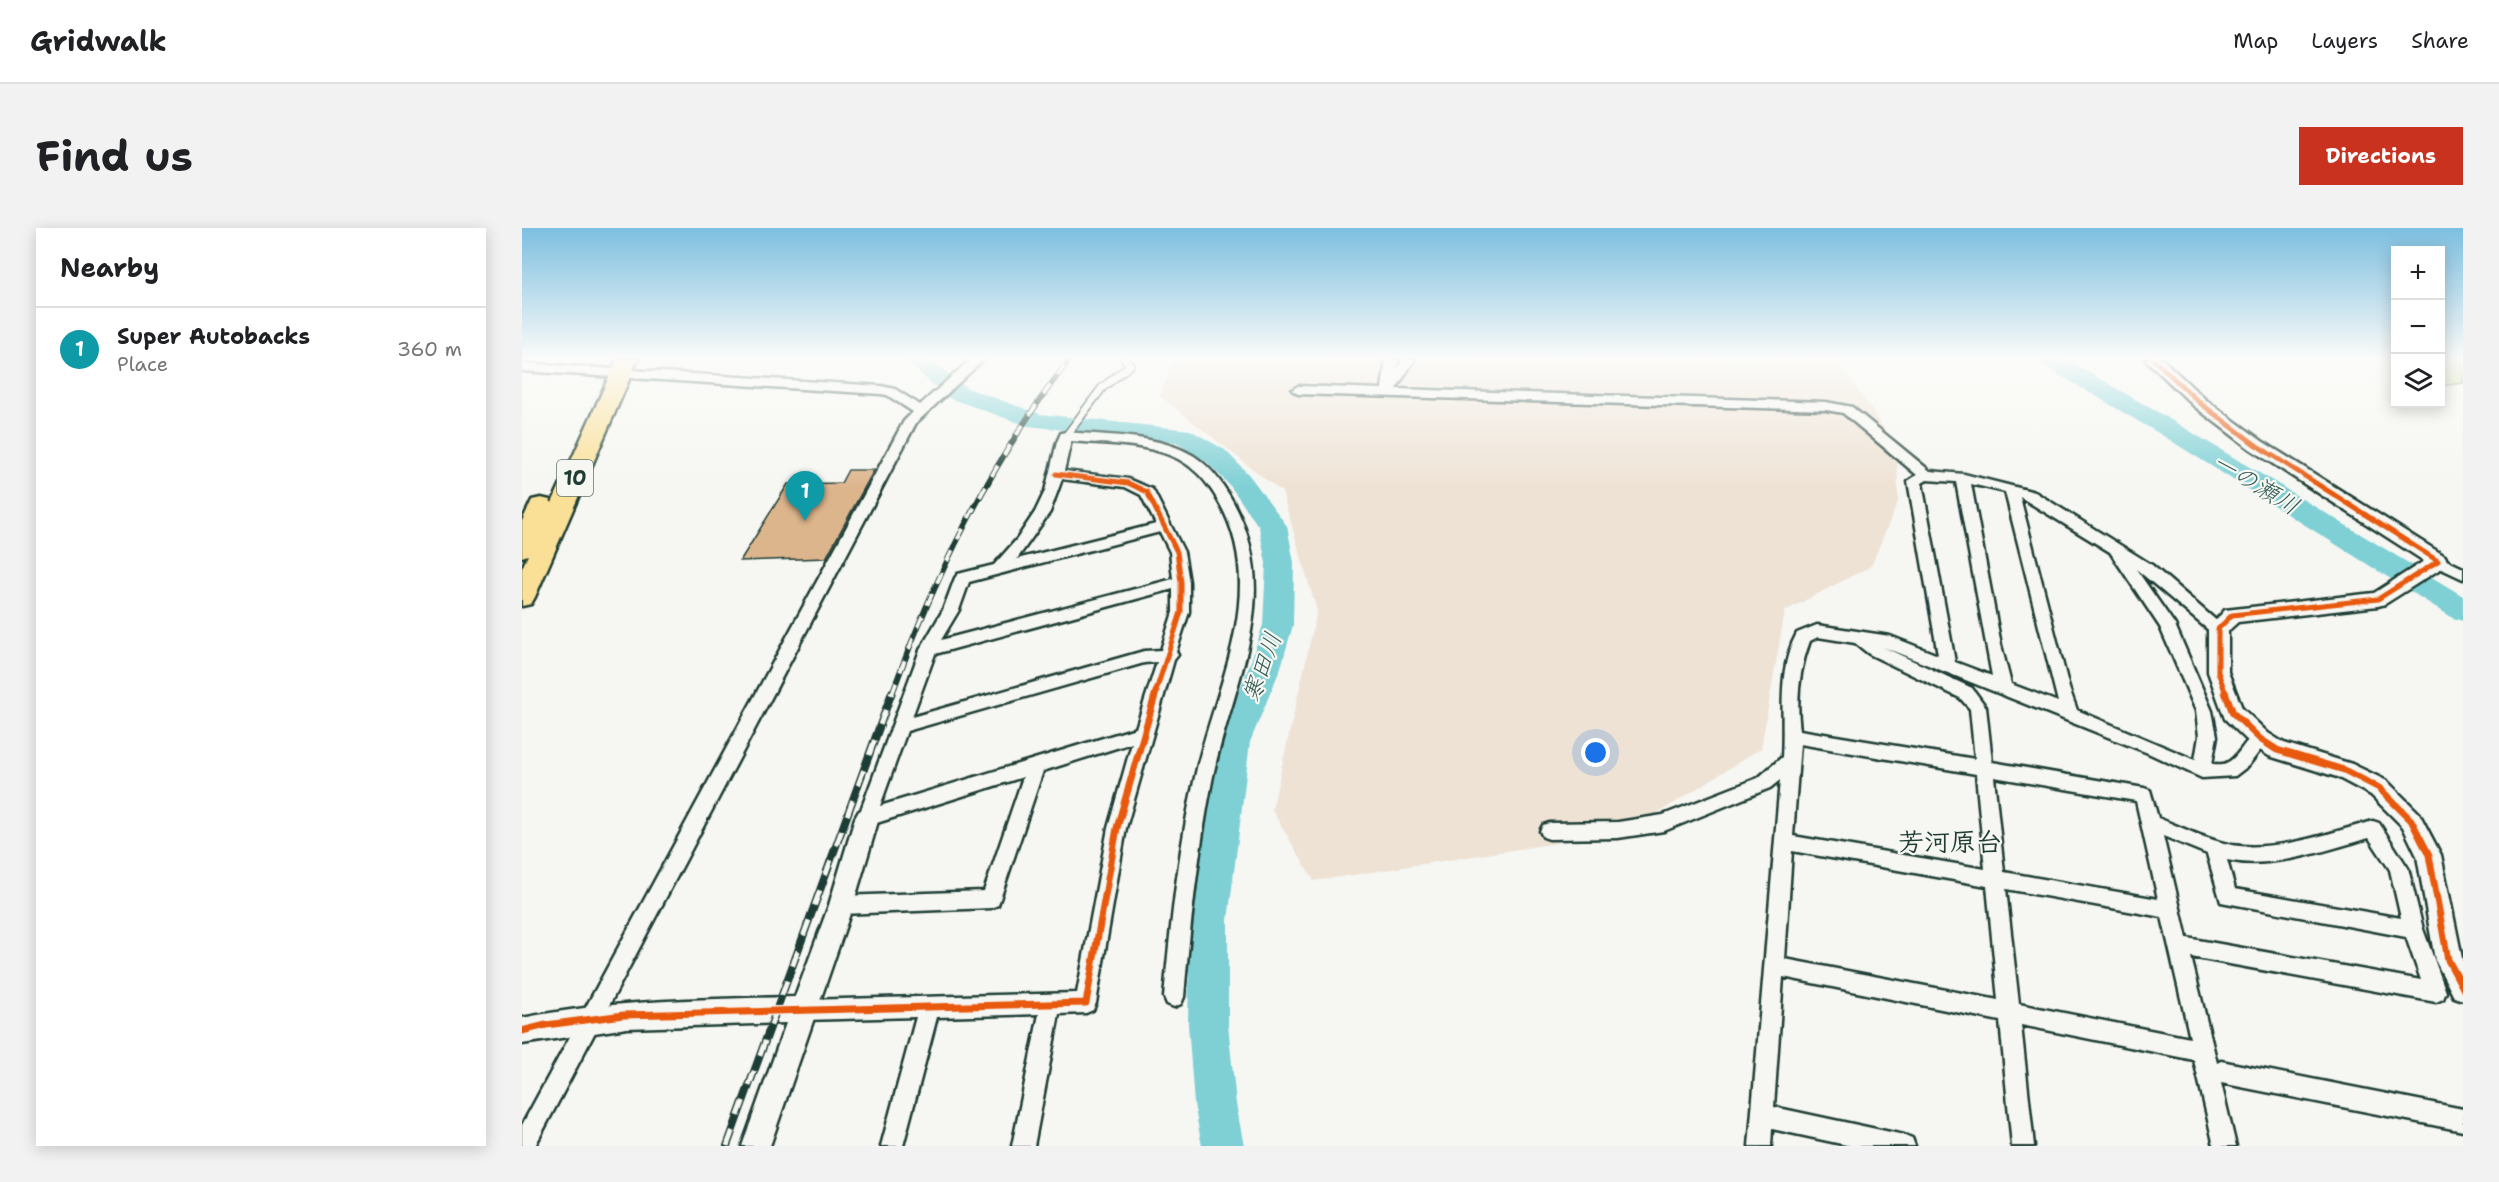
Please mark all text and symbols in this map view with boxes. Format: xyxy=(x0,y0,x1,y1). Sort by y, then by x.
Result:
text: Gridwalk xyxy=(30,22,167,60)
text: Map xyxy=(2233,27,2278,55)
text: Layers xyxy=(2311,27,2378,55)
text: Share xyxy=(2411,27,2469,55)
button: Directions xyxy=(2299,127,2463,185)
text: Find us xyxy=(36,128,193,184)
map controls xyxy=(2391,246,2445,408)
button: + xyxy=(2391,246,2445,300)
text: Nearby xyxy=(60,250,159,285)
button: − xyxy=(2391,300,2445,354)
text: Super Autobacks xyxy=(117,322,310,351)
text: 1 xyxy=(75,336,84,362)
text: 360 m xyxy=(397,336,462,362)
text: Place xyxy=(117,351,168,377)
button: layers xyxy=(2391,354,2445,408)
water label: 一の瀬川 xyxy=(2207,446,2305,522)
road number: 10 xyxy=(557,460,593,496)
pin: 1 xyxy=(786,472,824,521)
water label: 寒田川 xyxy=(1235,628,1289,706)
your location xyxy=(1581,738,1610,767)
district label: 芳河原台 xyxy=(1898,824,2002,859)

